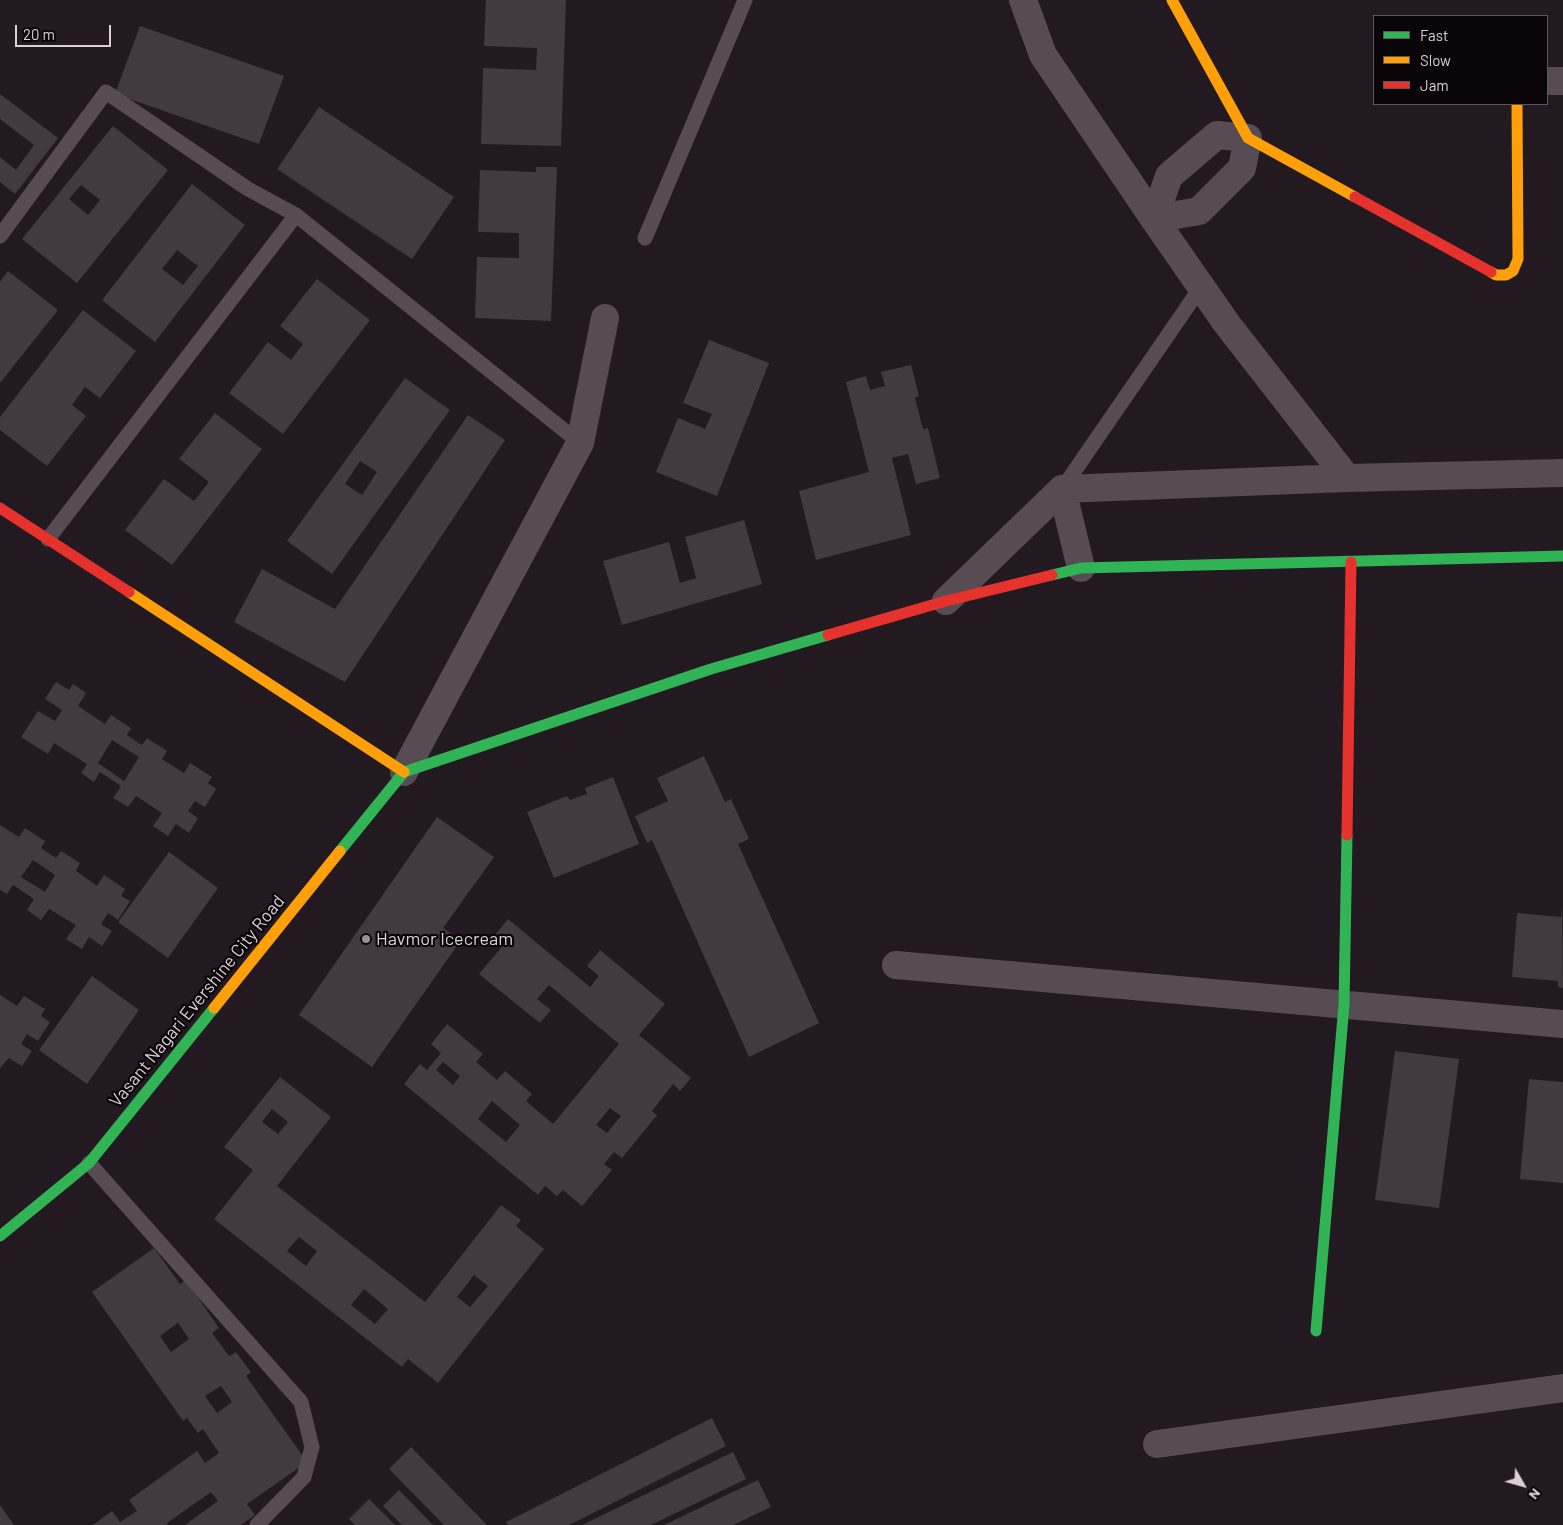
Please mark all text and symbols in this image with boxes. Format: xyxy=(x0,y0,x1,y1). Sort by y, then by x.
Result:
scale bar xyxy=(18,15,114,47)
legend xyxy=(1373,15,1548,105)
text: 20 m xyxy=(23,25,55,43)
text: Fast xyxy=(1420,26,1448,44)
text: Slow xyxy=(1420,51,1451,69)
text: Jam xyxy=(1420,76,1449,94)
street label: Vasant Nagari Evershine City Road xyxy=(105,891,289,1111)
place label: Havmor Icecream xyxy=(376,928,513,950)
marker: Havmor Icecream xyxy=(360,933,372,945)
north arrow xyxy=(1498,1460,1548,1510)
text: N xyxy=(1526,1486,1545,1503)

